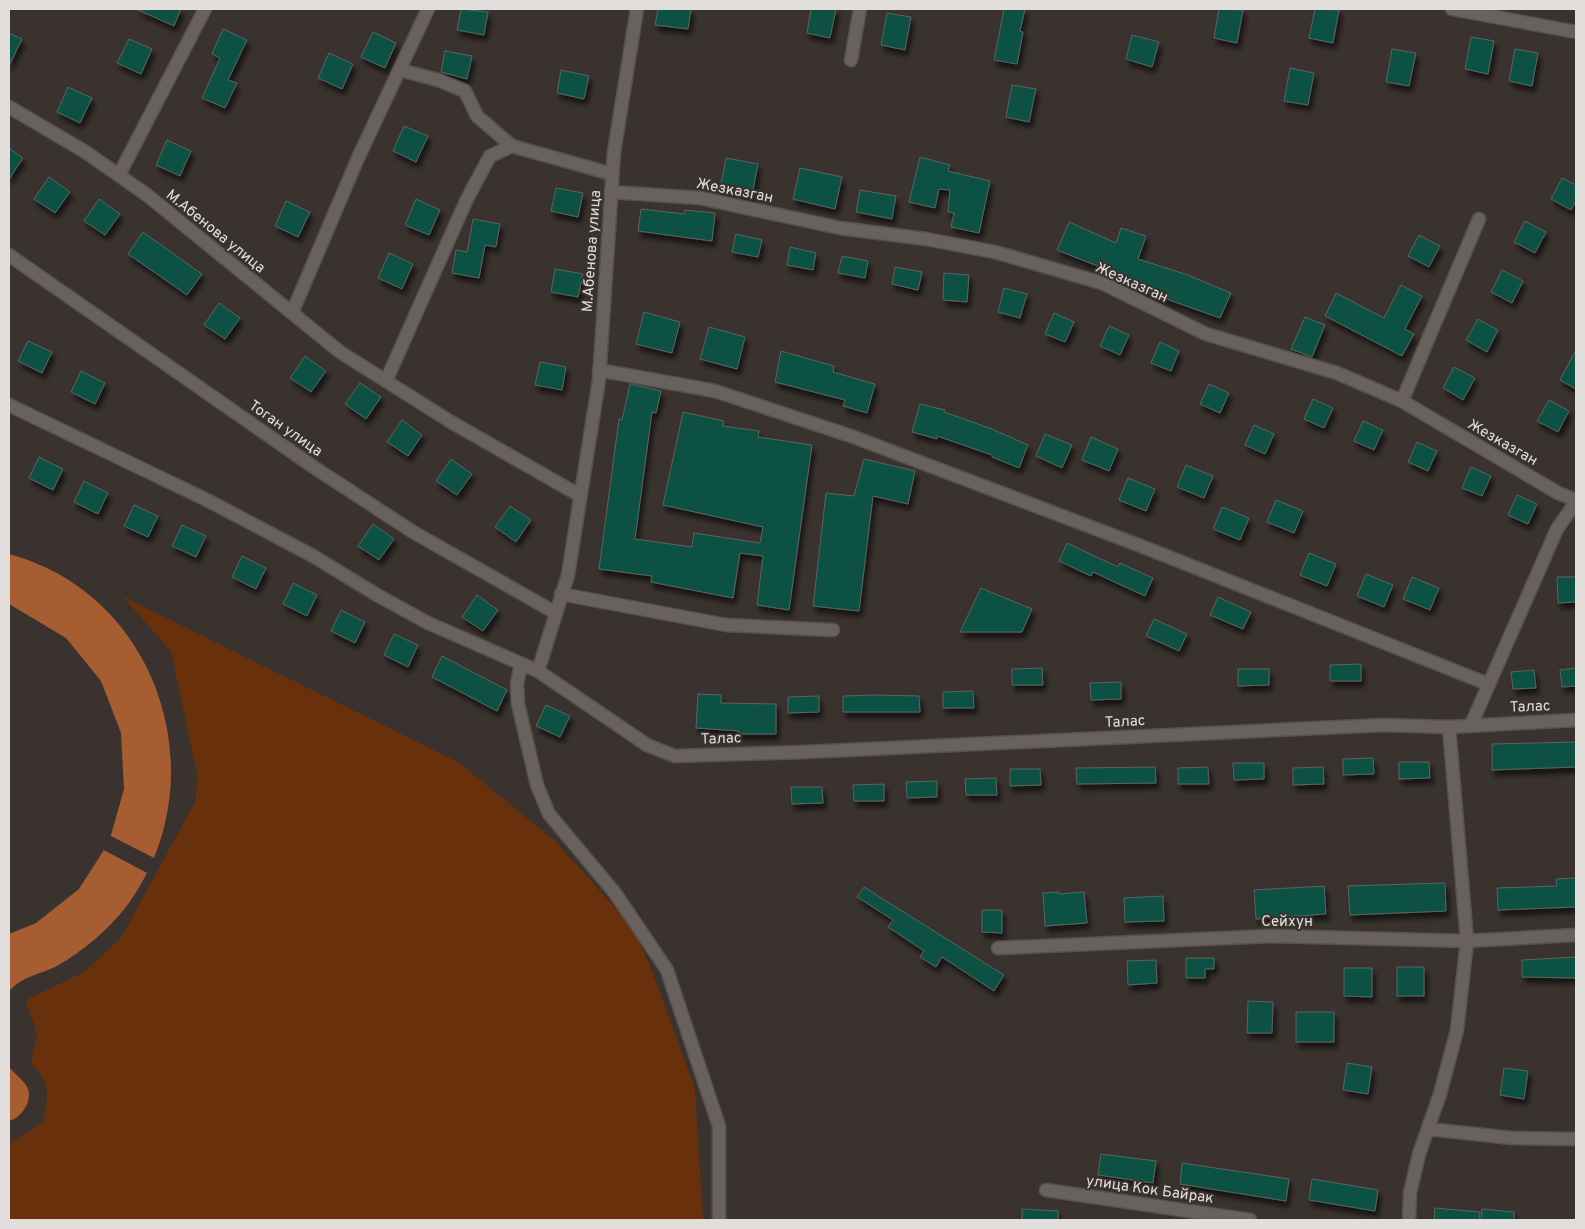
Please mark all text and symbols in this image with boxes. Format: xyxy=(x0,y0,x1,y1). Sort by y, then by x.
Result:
street label: Жезказган xyxy=(695,175,775,208)
street label: М.Абенова улица xyxy=(161,186,269,278)
street label: М.Абенова улица xyxy=(579,189,606,313)
street label: Жезказган xyxy=(1092,259,1171,308)
street label: Тоган улица xyxy=(245,397,326,462)
street label: Жезказган xyxy=(1464,416,1541,471)
street label: Талас xyxy=(1509,697,1551,718)
street label: Талас xyxy=(1104,712,1146,733)
street label: Талас xyxy=(700,729,742,750)
street label: Сейхун xyxy=(1261,913,1313,932)
street label: улица Кок Байрак xyxy=(1085,1172,1215,1209)

